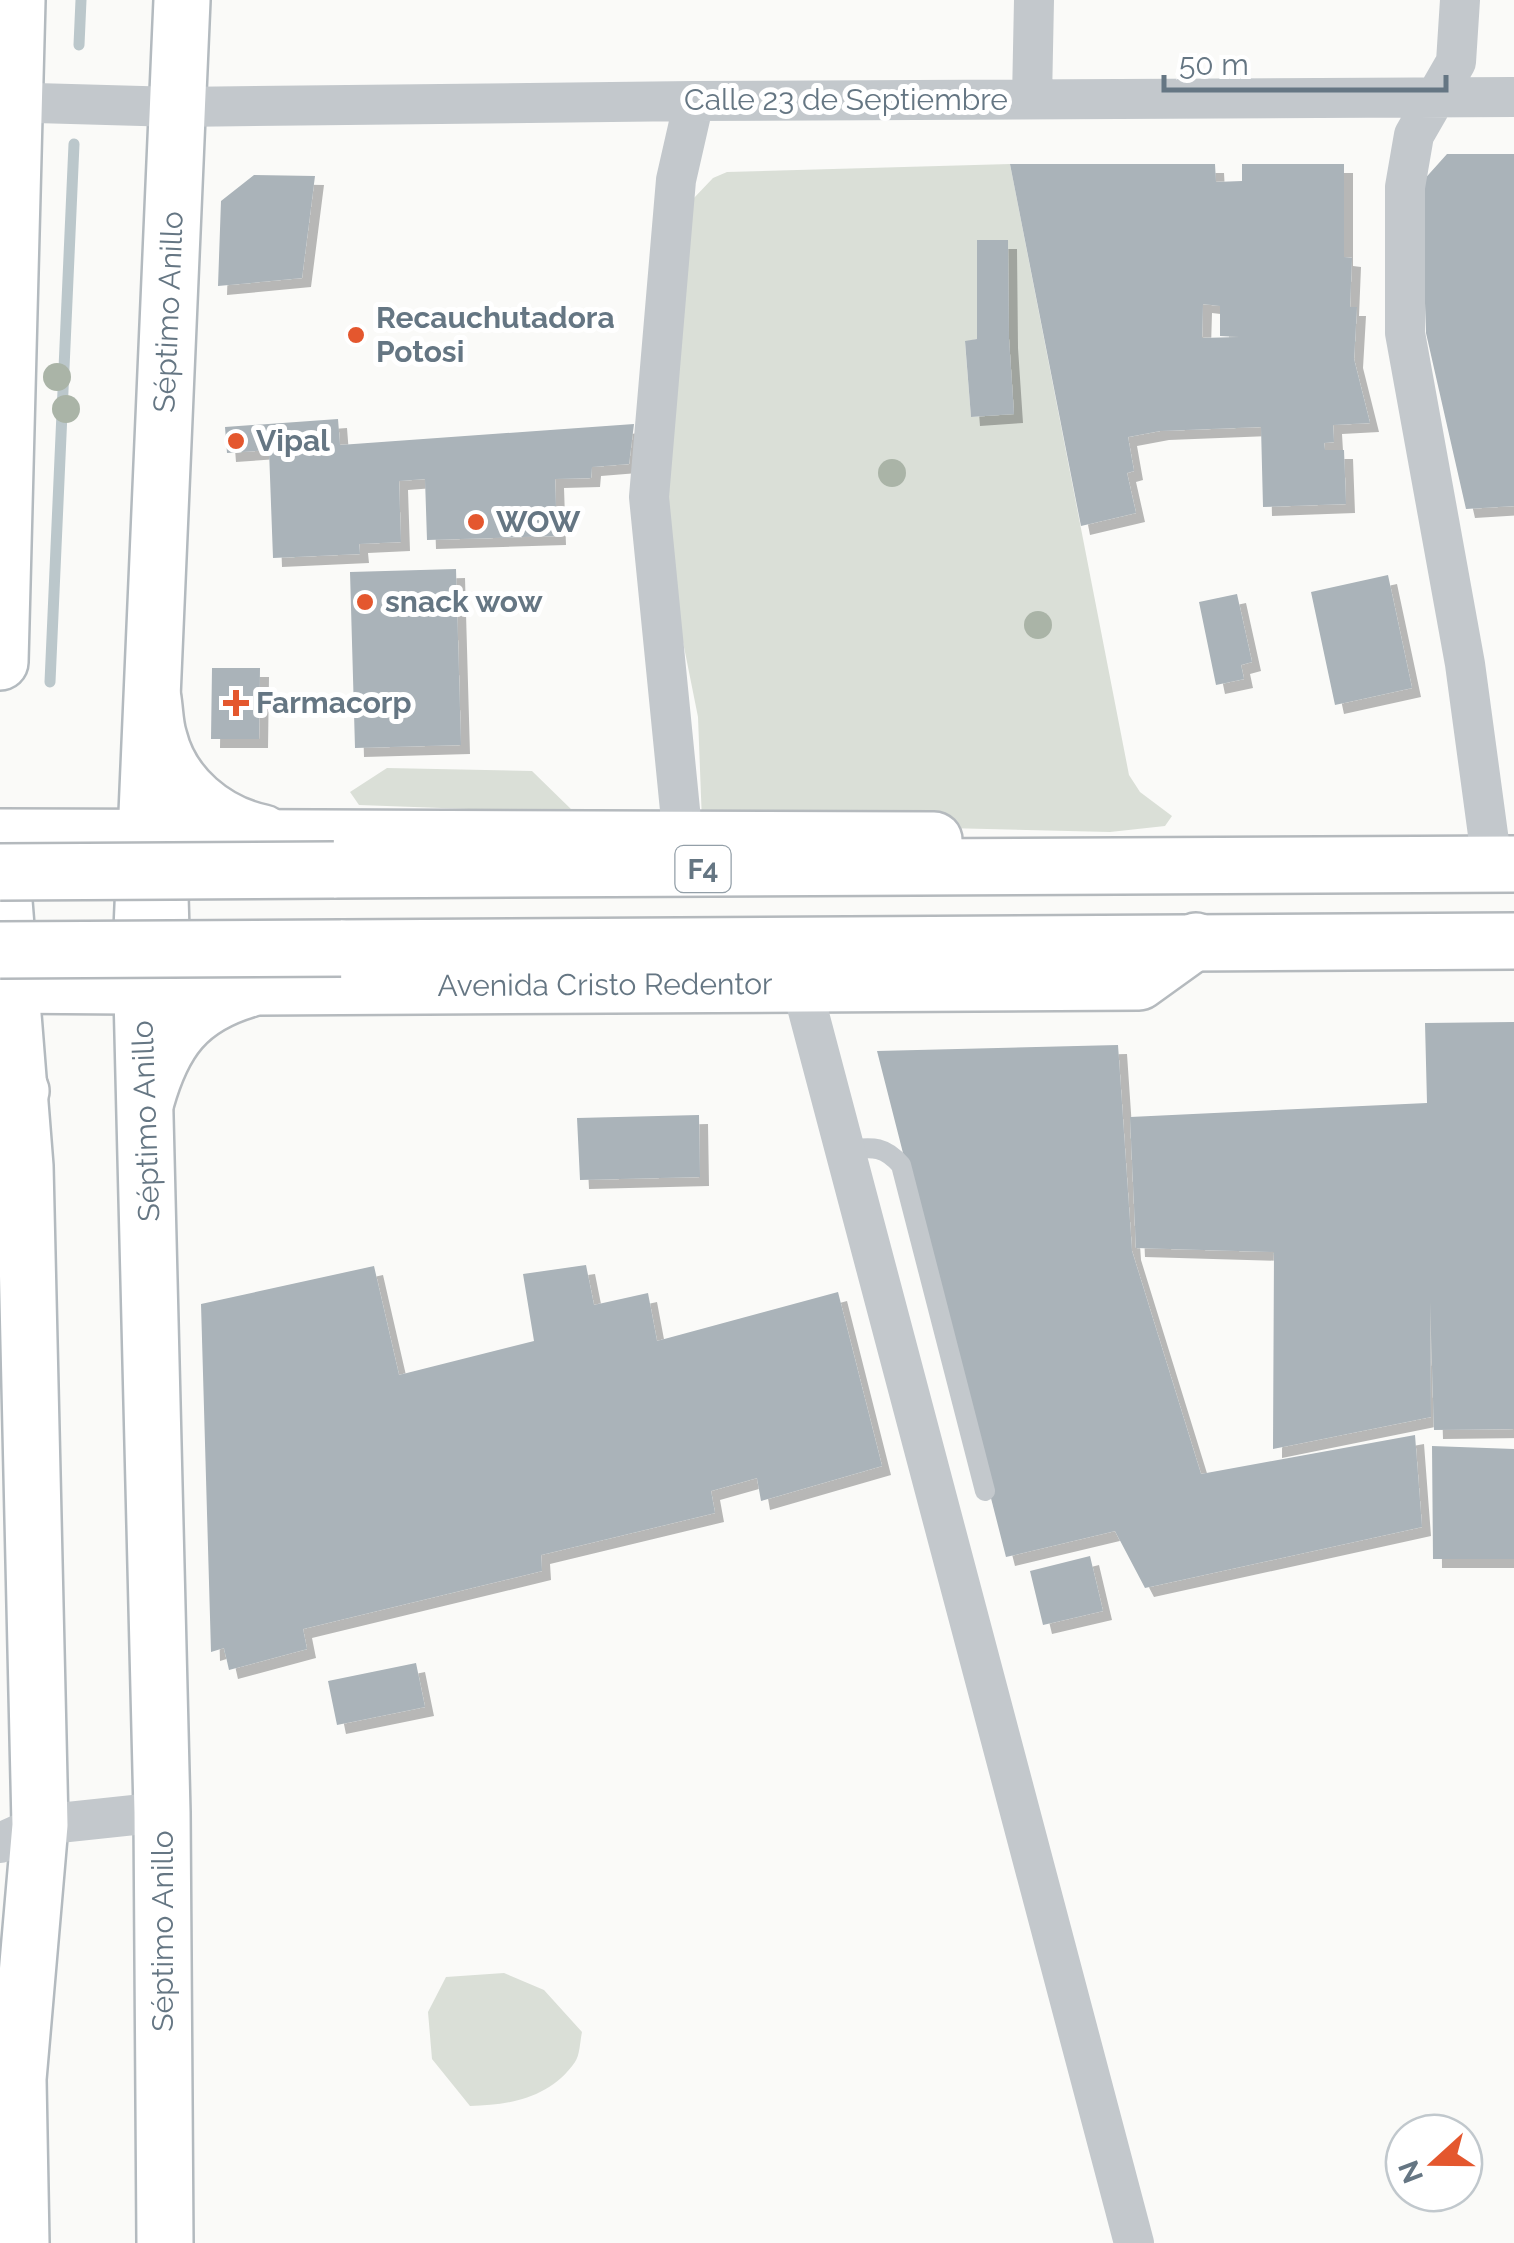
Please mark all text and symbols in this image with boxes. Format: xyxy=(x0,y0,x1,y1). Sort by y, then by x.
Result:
scale bar xyxy=(1164,30,1446,92)
text: 50 m xyxy=(1179,47,1249,82)
street label: Calle 23 de Septiembre xyxy=(684,82,1008,117)
street label: Séptimo Anillo xyxy=(146,210,190,413)
place label: Recauchutadora Potosi xyxy=(376,300,615,369)
marker: Recauchutadora Potosi xyxy=(345,324,367,346)
place label: Vipal xyxy=(256,423,330,458)
marker: Vipal xyxy=(225,430,247,452)
place label: WOW xyxy=(496,504,581,539)
marker: WOW xyxy=(465,511,487,533)
place label: snack wow xyxy=(385,584,543,619)
marker: snack wow xyxy=(354,591,376,613)
place label: Farmacorp xyxy=(256,685,411,720)
marker: Farmacorp xyxy=(225,692,247,714)
road number: F4 xyxy=(676,846,730,892)
street label: Avenida Cristo Redentor xyxy=(437,966,773,1003)
street label: Séptimo Anillo xyxy=(124,1020,167,1222)
street label: Séptimo Anillo xyxy=(145,1830,180,2032)
north arrow xyxy=(1384,2113,1484,2213)
text: N xyxy=(1392,2156,1430,2188)

